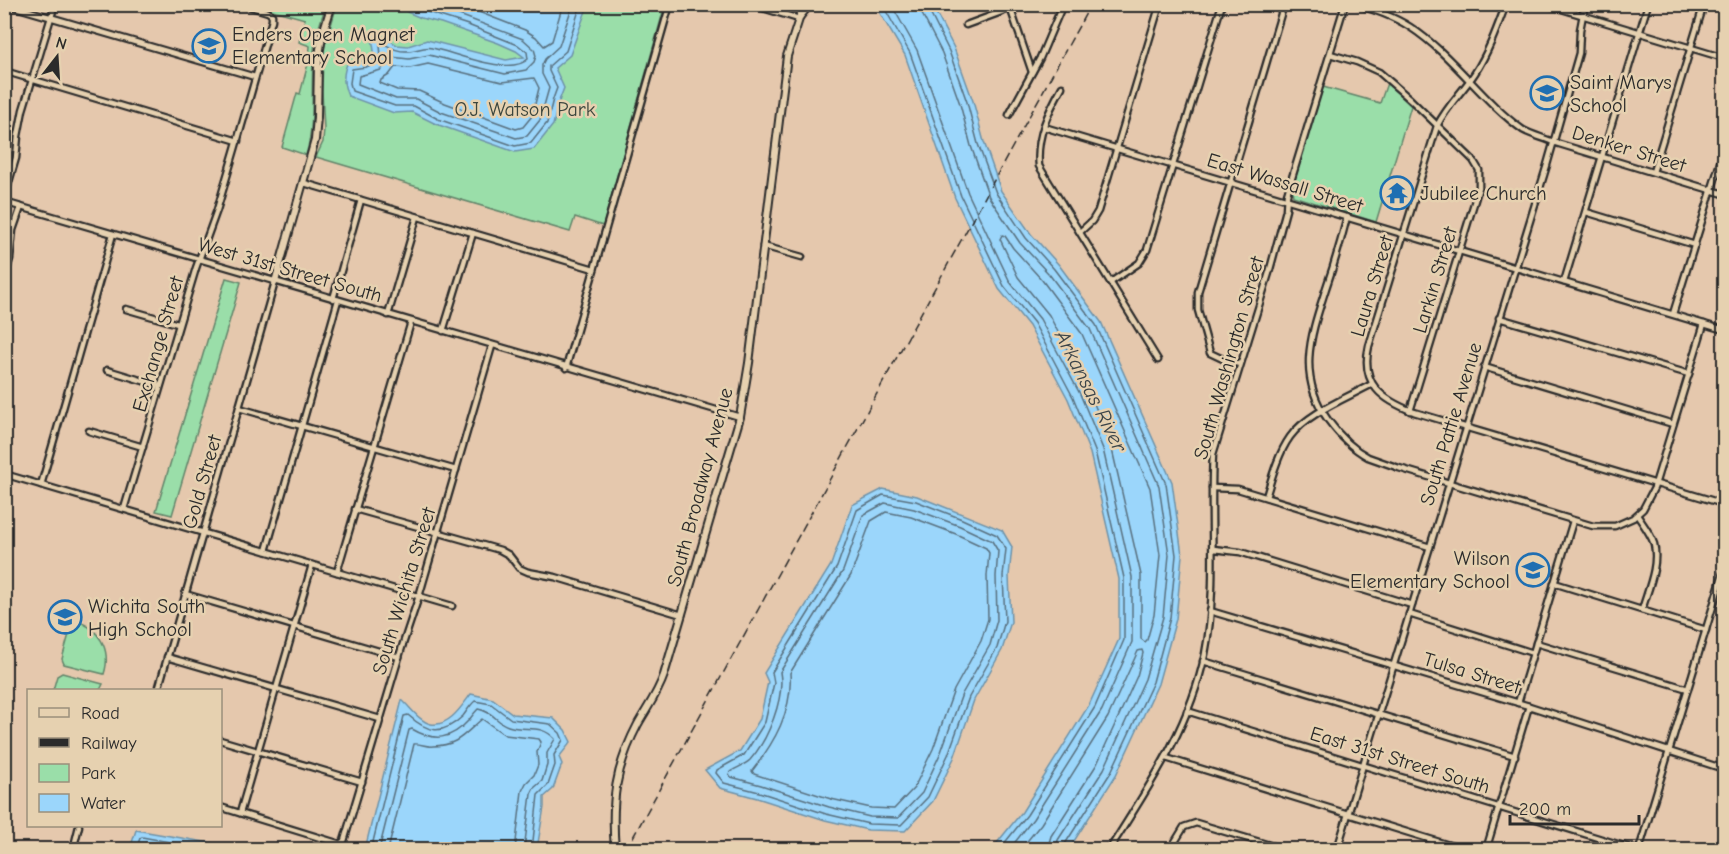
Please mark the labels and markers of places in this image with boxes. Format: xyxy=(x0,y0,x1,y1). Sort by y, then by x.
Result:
place label: Enders Open Magnet Elementary School xyxy=(232,23,416,69)
school or university icon: Enders Open Magnet Elementary School xyxy=(191,28,227,64)
place label: Saint Marys School xyxy=(1570,71,1672,117)
school or university icon: Saint Marys School xyxy=(1529,75,1565,111)
temple icon: Jubilee Church xyxy=(1379,175,1415,211)
place label: Jubilee Church xyxy=(1420,182,1547,205)
place label: Wilson Elementary School xyxy=(1350,547,1510,593)
school or university icon: Wilson Elementary School xyxy=(1515,552,1551,588)
place label: Wichita South High School xyxy=(88,595,205,641)
school or university icon: Wichita South High School xyxy=(47,599,83,635)

